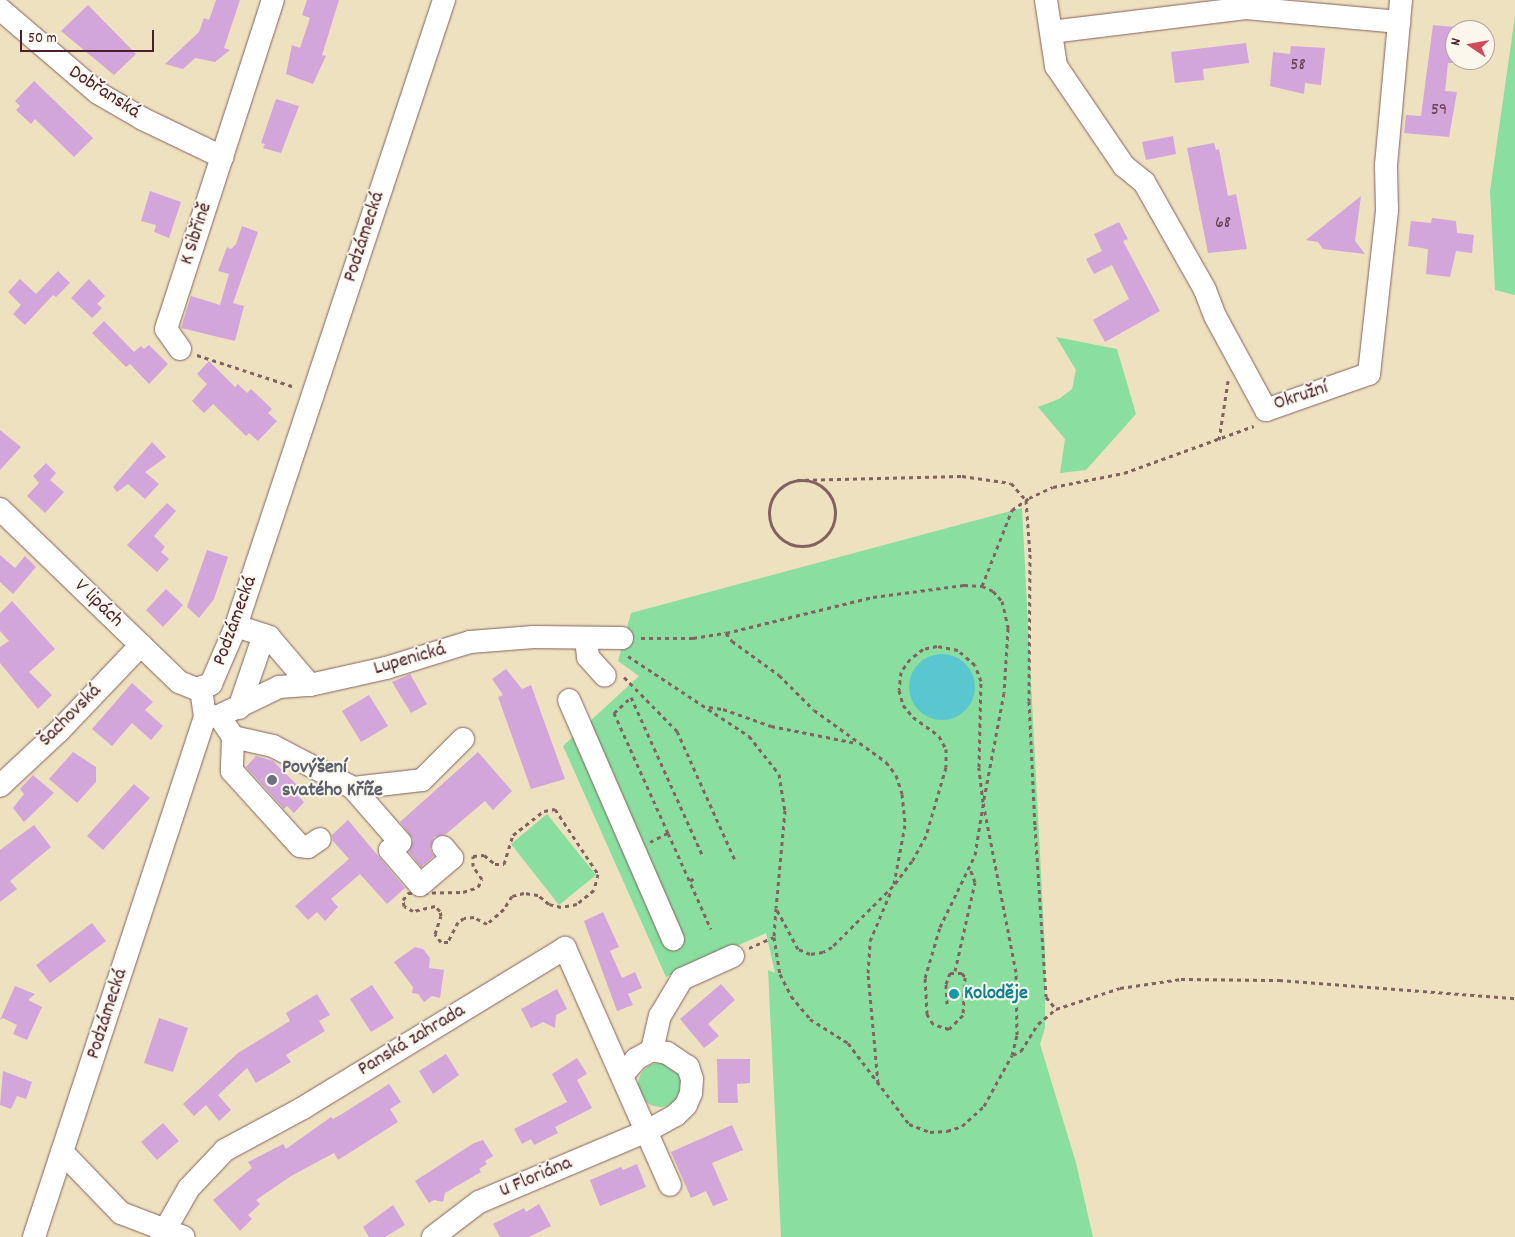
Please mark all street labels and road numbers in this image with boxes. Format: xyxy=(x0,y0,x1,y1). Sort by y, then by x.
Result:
street label: Dobřanská xyxy=(64,61,144,125)
street label: Podzámecká xyxy=(339,189,391,285)
street label: K Sibřině xyxy=(176,200,218,268)
street label: Okružní xyxy=(1271,377,1331,417)
street label: Podzámecká xyxy=(209,573,263,669)
street label: V lipách xyxy=(68,575,128,633)
street label: Lupenická xyxy=(371,638,449,682)
street label: Šachovská xyxy=(35,680,107,752)
street label: Podzámecká xyxy=(82,966,134,1062)
street label: Panská zahrada xyxy=(354,1000,470,1082)
street label: U Floriána xyxy=(496,1152,576,1204)

